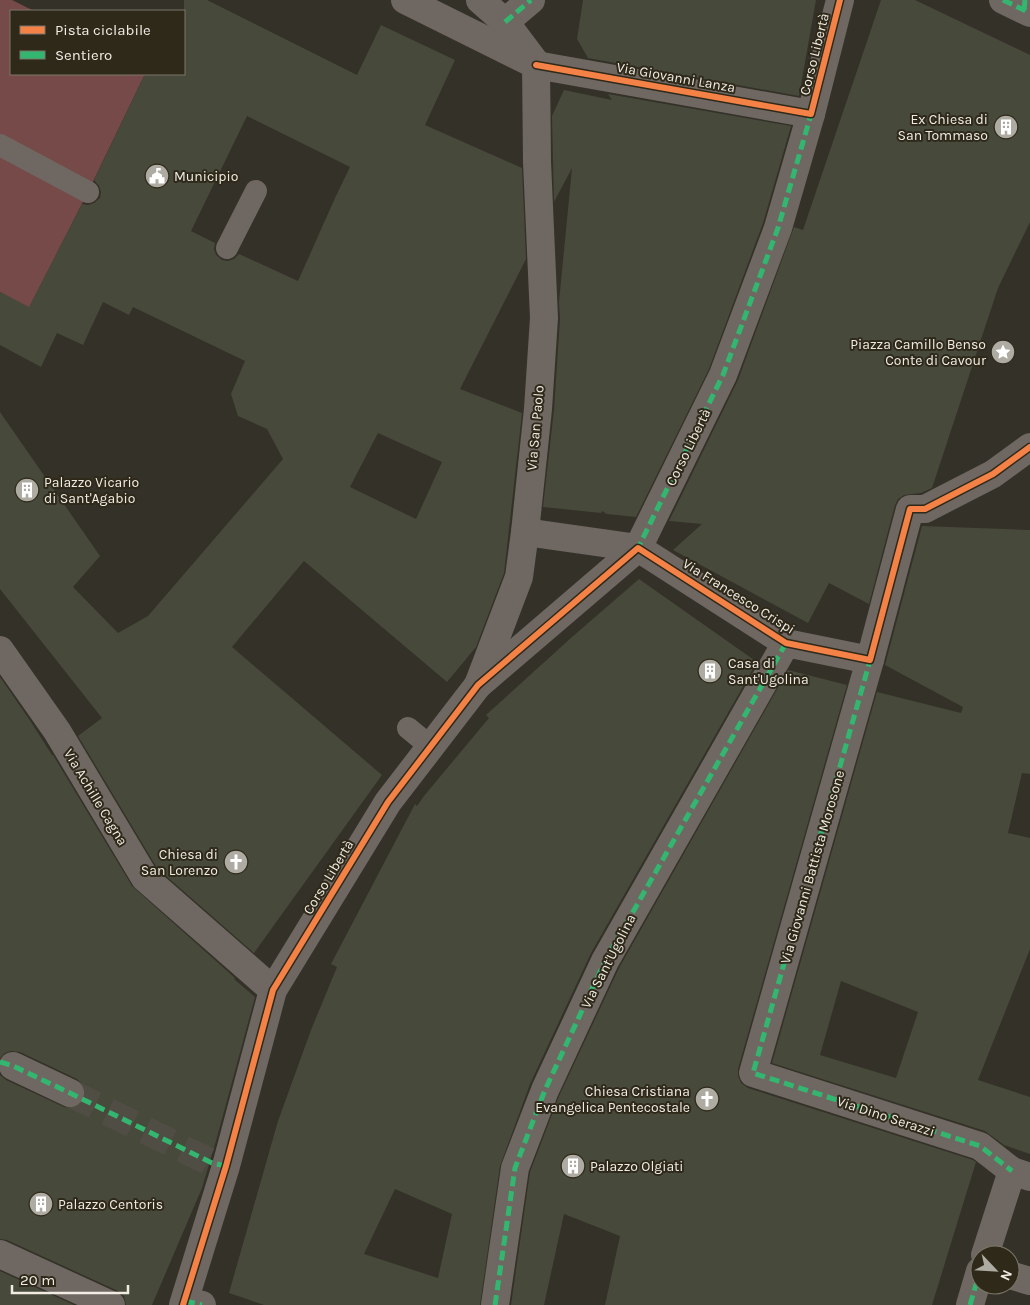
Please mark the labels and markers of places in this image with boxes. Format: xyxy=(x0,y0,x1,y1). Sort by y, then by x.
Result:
place label: Ex Chiesa di San Tommaso xyxy=(898,111,988,144)
building icon: Ex Chiesa di San Tommaso xyxy=(993,114,1019,140)
public building icon: Municipio xyxy=(144,163,170,189)
place label: Municipio xyxy=(174,168,238,185)
place label: Piazza Camillo Benso Conte di Cavour xyxy=(850,336,987,369)
place icon: Piazza Camillo Benso Conte di Cavour xyxy=(990,339,1016,365)
place label: Palazzo Vicario di Sant'Agabio xyxy=(44,474,139,507)
building icon: Palazzo Vicario di Sant'Agabio xyxy=(14,477,40,503)
place label: Casa di Sant'Ugolina xyxy=(728,655,809,688)
building icon: Casa di Sant'Ugolina xyxy=(697,658,723,684)
place label: Chiesa di San Lorenzo xyxy=(141,846,218,879)
church icon: Chiesa di San Lorenzo xyxy=(223,849,249,875)
place label: Chiesa Cristiana Evangelica Pentecostale xyxy=(535,1083,690,1116)
church icon: Chiesa Cristiana Evangelica Pentecostale xyxy=(694,1086,720,1112)
building icon: Palazzo Olgiati xyxy=(560,1153,586,1179)
place label: Palazzo Olgiati xyxy=(590,1158,684,1175)
building icon: Palazzo Centoris xyxy=(28,1191,54,1217)
place label: Palazzo Centoris xyxy=(58,1196,163,1213)

